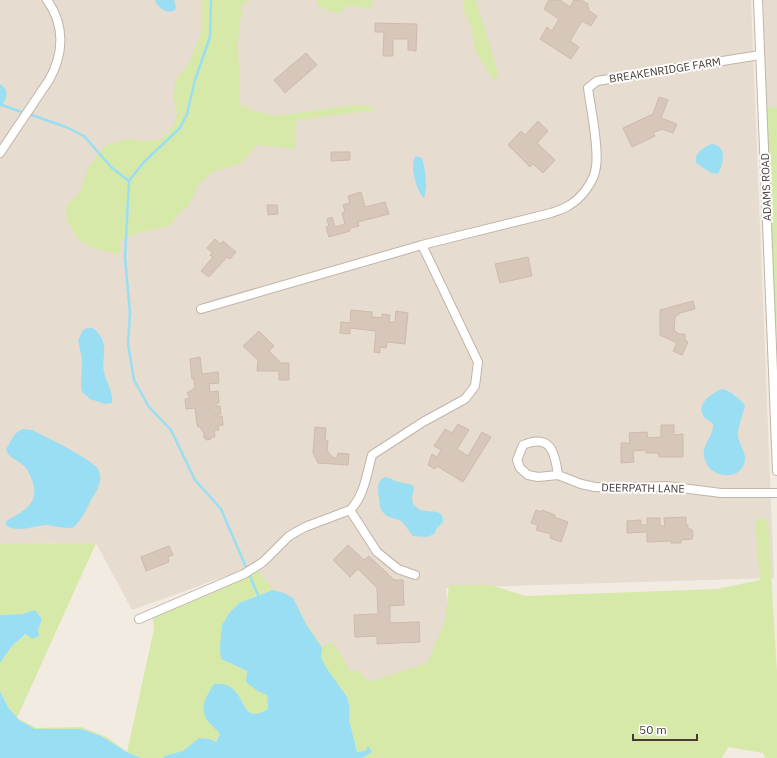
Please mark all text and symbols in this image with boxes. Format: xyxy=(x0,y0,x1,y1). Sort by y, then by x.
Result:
street label: BREAKENRIDGE FARM xyxy=(608,54,722,86)
street label: ADAMS ROAD xyxy=(758,153,774,221)
street label: DEERPATH LANE xyxy=(601,480,685,496)
scale bar xyxy=(633,716,697,742)
text: 50 m xyxy=(639,722,667,737)

